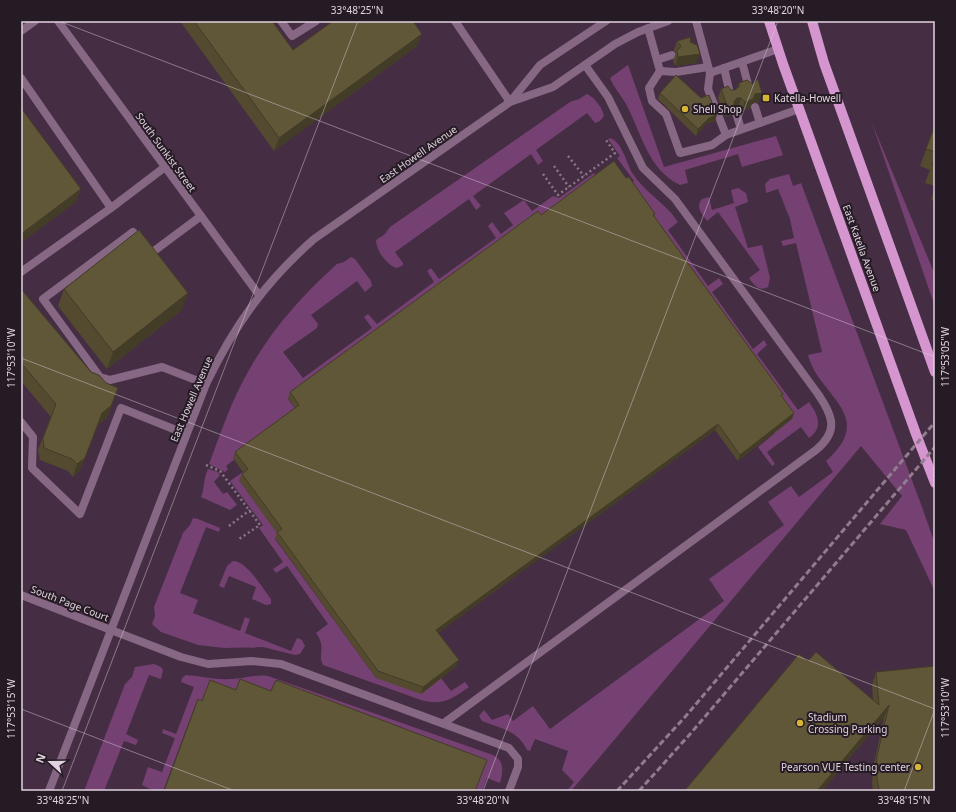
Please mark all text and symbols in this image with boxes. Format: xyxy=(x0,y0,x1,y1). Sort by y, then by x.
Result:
text: 33°48'25"N xyxy=(331,3,383,17)
text: 33°48'20"N xyxy=(752,3,804,17)
place label: Katella-Howell xyxy=(774,91,841,105)
marker: Katella-Howell xyxy=(761,93,771,103)
place label: Shell Shop xyxy=(693,102,742,116)
marker: Shell Shop xyxy=(680,104,690,114)
street label: South Sunkist Street xyxy=(132,110,200,195)
street label: East Howell Avenue xyxy=(376,122,460,186)
street label: East Katella Avenue xyxy=(840,203,884,294)
text: 117°53'05"W xyxy=(938,326,952,387)
text: 117°53'10"W xyxy=(4,327,18,388)
street label: East Howell Avenue xyxy=(167,354,216,444)
street label: South Page Court xyxy=(29,582,111,624)
text: 117°53'10"W xyxy=(938,677,952,738)
text: 117°53'15"W xyxy=(4,678,18,739)
place label: Stadium Crossing Parking xyxy=(808,710,887,736)
marker: Stadium Crossing Parking xyxy=(795,718,805,728)
north arrow xyxy=(30,742,70,782)
text: N xyxy=(32,751,49,765)
place label: Pearson VUE Testing center xyxy=(781,760,910,774)
marker: Pearson VUE Testing center xyxy=(913,762,923,772)
text: 33°48'25"N xyxy=(37,793,89,807)
text: 33°48'20"N xyxy=(457,793,509,807)
text: 33°48'15"N xyxy=(878,793,930,807)

